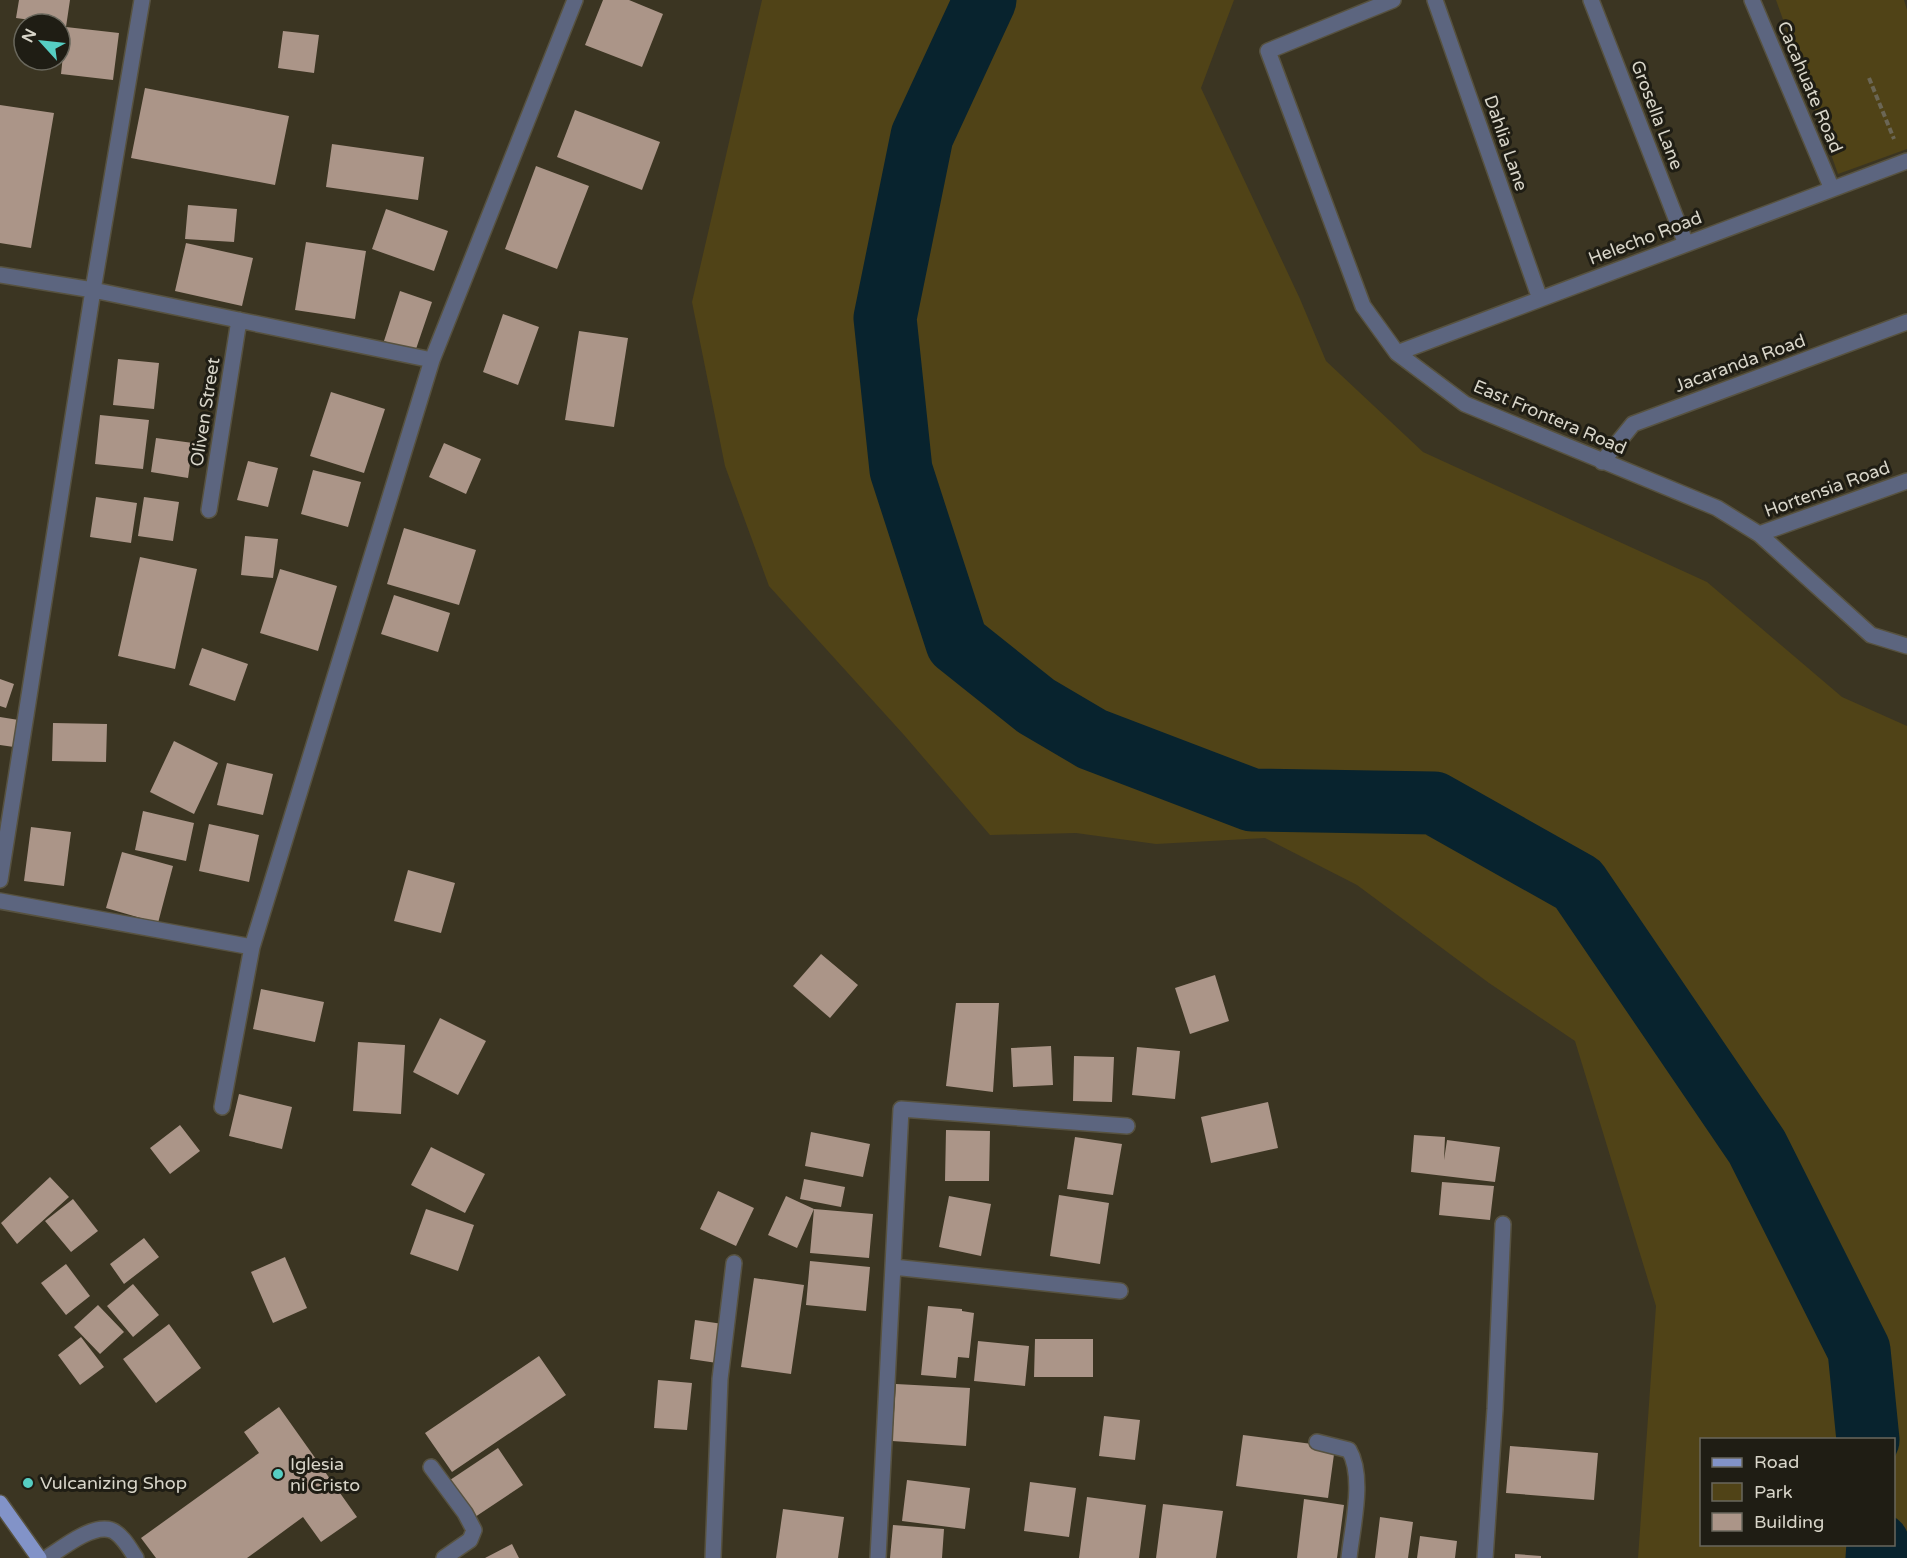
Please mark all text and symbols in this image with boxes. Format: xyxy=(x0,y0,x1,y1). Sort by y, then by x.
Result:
north arrow xyxy=(12,12,72,72)
street label: Cacahuate Road xyxy=(1772,18,1848,156)
text: N xyxy=(18,25,41,46)
street label: Grosella Lane xyxy=(1626,57,1688,173)
street label: Dahlia Lane xyxy=(1479,92,1533,194)
street label: Helecho Road xyxy=(1585,206,1705,270)
street label: Jacaranda Road xyxy=(1672,329,1808,397)
street label: Oliven Street xyxy=(186,356,224,468)
street label: East Frontera Road xyxy=(1470,375,1630,459)
street label: Hortensia Road xyxy=(1761,456,1893,522)
legend xyxy=(1700,1438,1895,1546)
text: Road xyxy=(1754,1451,1799,1473)
place label: Iglesia ni Cristo xyxy=(290,1453,360,1496)
marker: Iglesia ni Cristo xyxy=(271,1467,285,1481)
place label: Vulcanizing Shop xyxy=(40,1472,187,1494)
marker: Vulcanizing Shop xyxy=(21,1476,35,1490)
text: Park xyxy=(1754,1481,1793,1503)
text: Building xyxy=(1754,1511,1824,1533)

